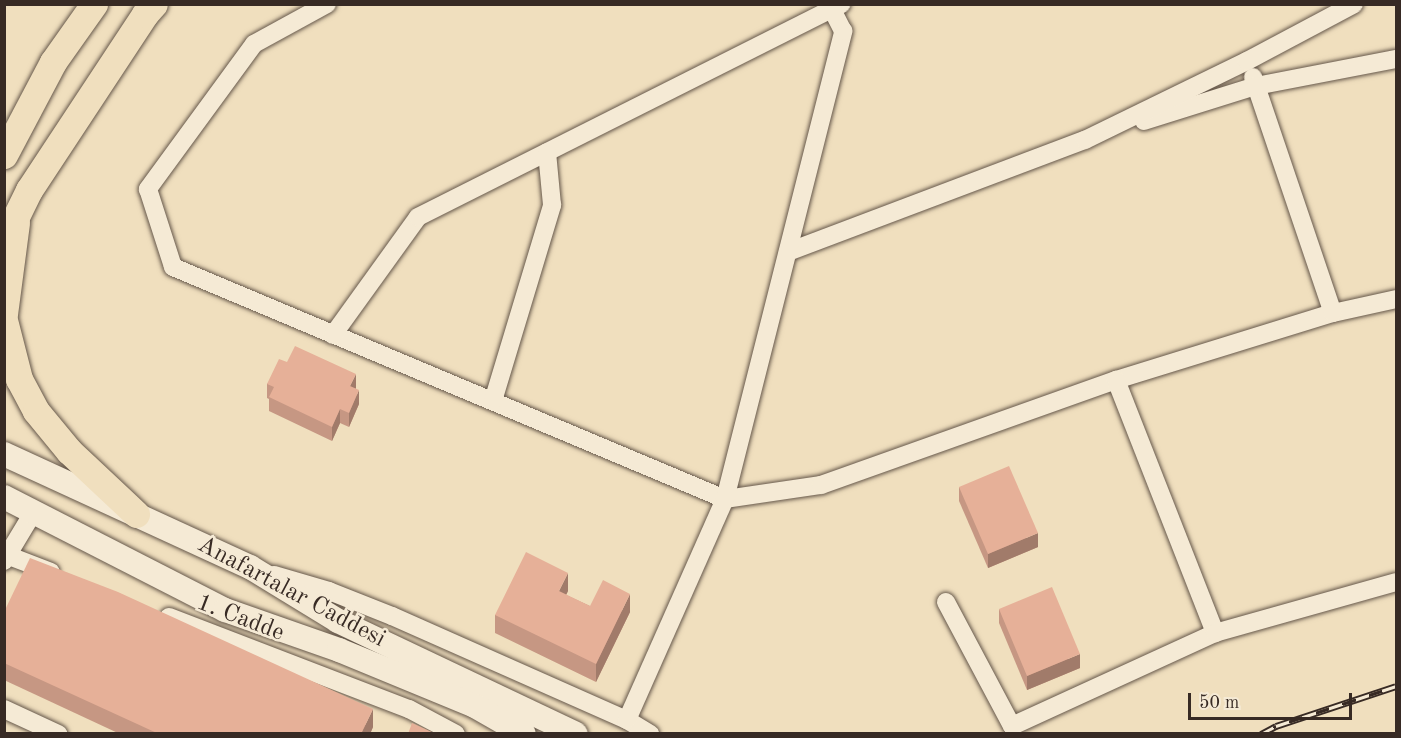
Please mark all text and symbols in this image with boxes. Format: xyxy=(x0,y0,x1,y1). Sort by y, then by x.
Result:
street label: Anafartalar Caddesi xyxy=(192,531,390,655)
street label: 1. Cadde xyxy=(192,589,288,649)
scale bar xyxy=(1191,681,1354,719)
text: 50 m xyxy=(1199,694,1239,712)

